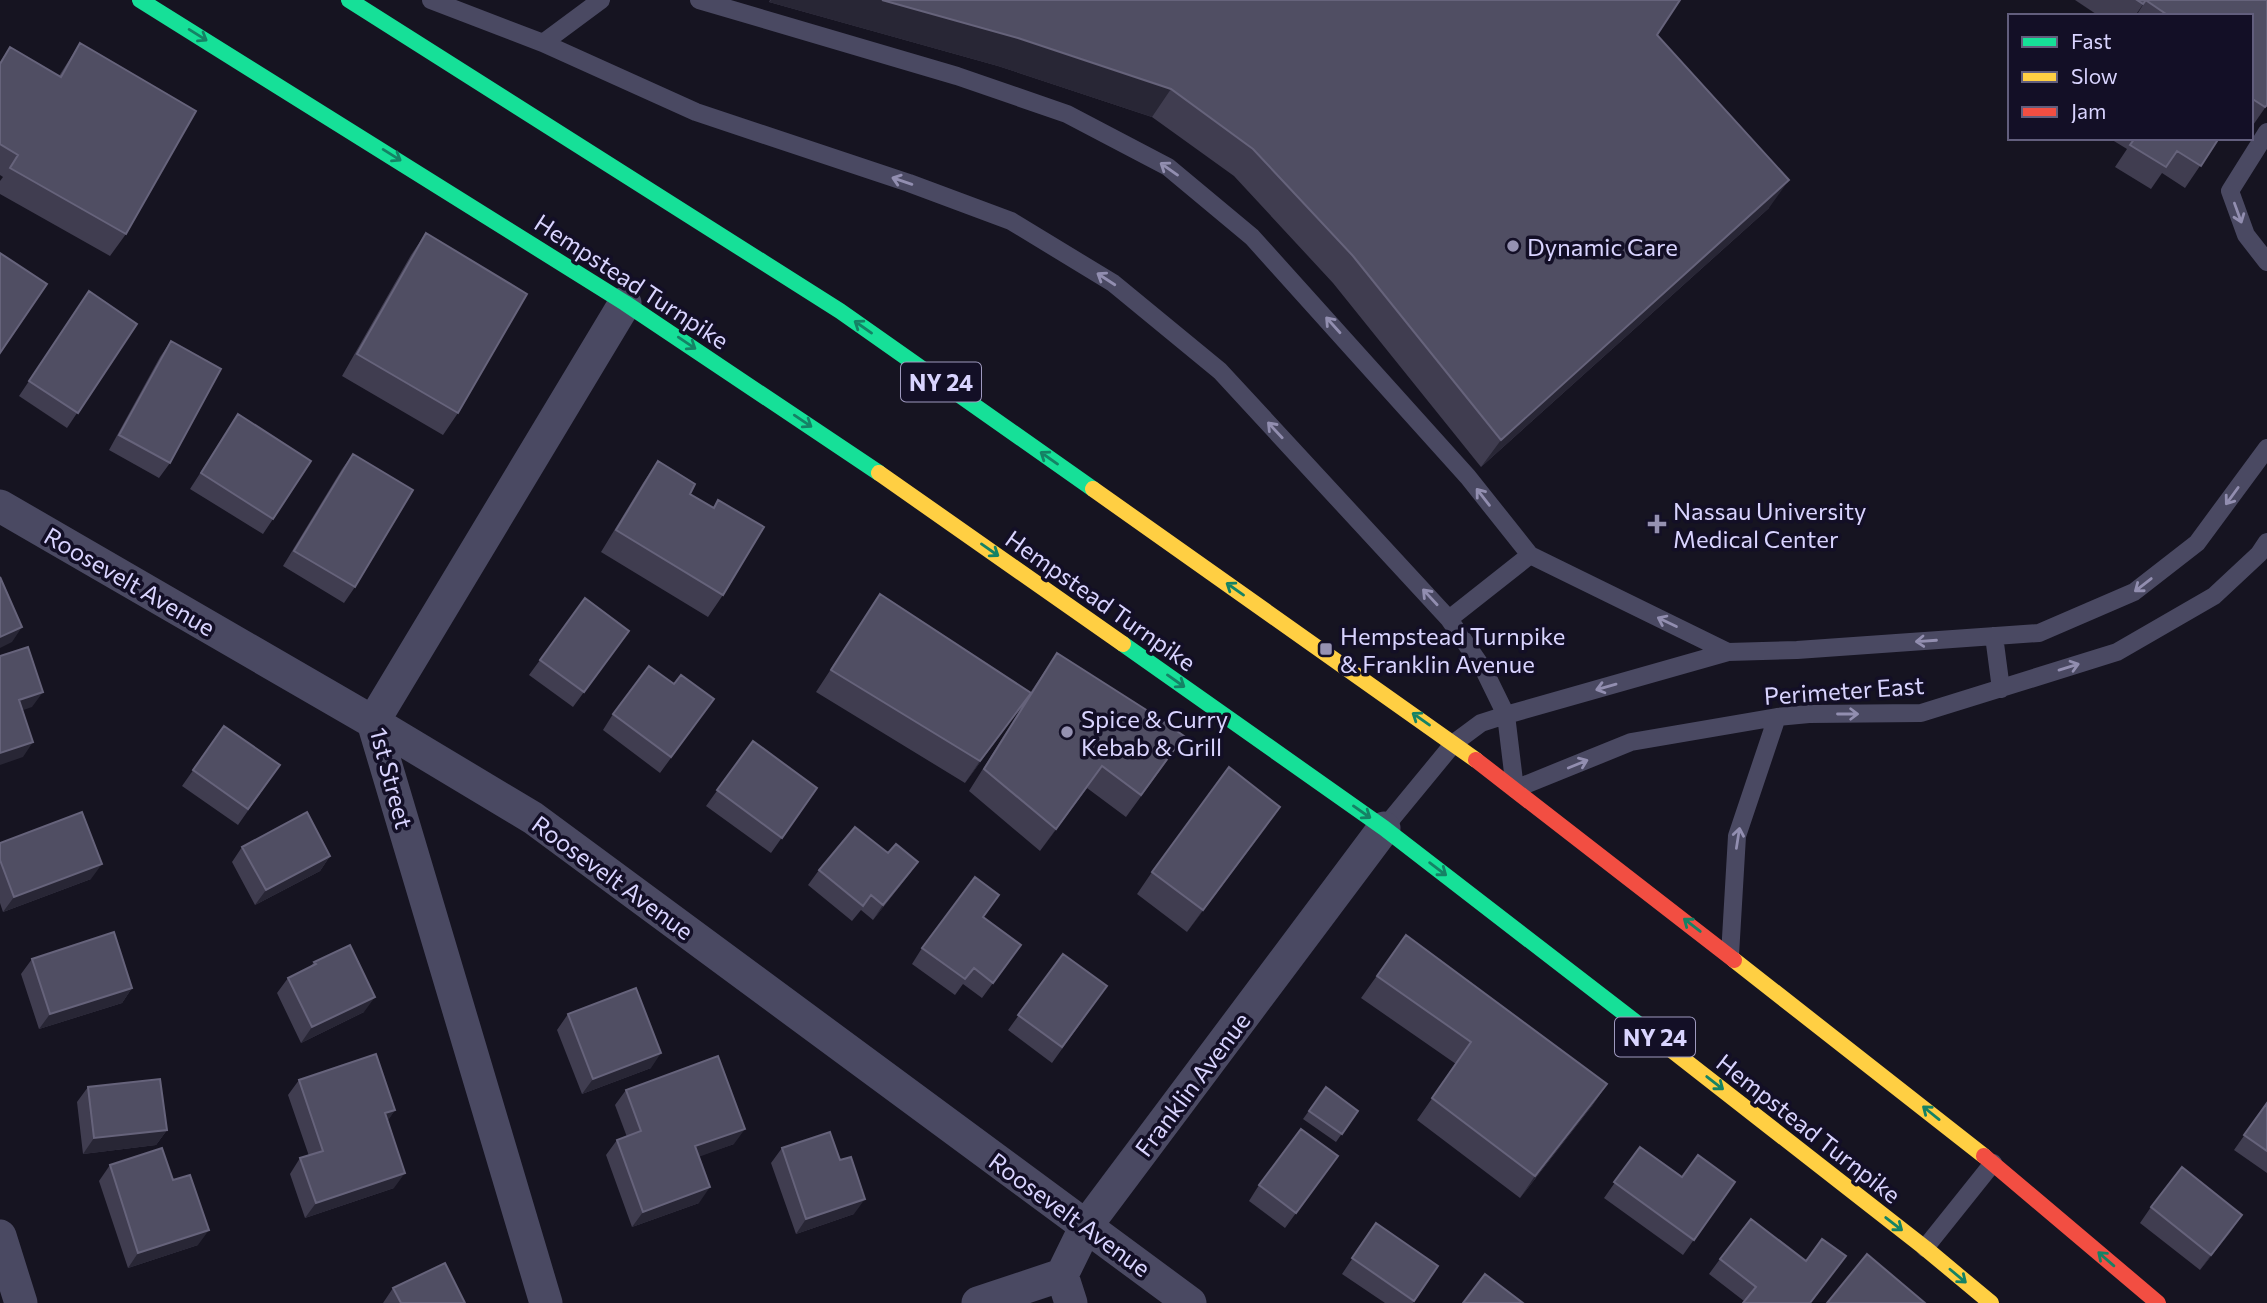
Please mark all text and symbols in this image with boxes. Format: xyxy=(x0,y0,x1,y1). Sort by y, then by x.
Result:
legend xyxy=(2008,14,2253,140)
one-way arrow xyxy=(188,28,208,42)
text: Fast xyxy=(2071,28,2112,53)
text: Slow xyxy=(2071,63,2118,88)
text: Jam xyxy=(2071,98,2106,123)
one-way arrow xyxy=(381,149,401,163)
one-way arrow xyxy=(1160,162,1179,176)
one-way arrow xyxy=(891,174,913,187)
one-way arrow xyxy=(2232,201,2245,223)
street label: Hempstead Turnpike xyxy=(530,207,734,355)
place label: Dynamic Care xyxy=(1527,232,1678,261)
marker: Dynamic Care xyxy=(1505,238,1521,254)
one-way arrow xyxy=(1097,272,1116,286)
one-way arrow xyxy=(1325,317,1341,335)
one-way arrow xyxy=(854,320,873,334)
one-way arrow xyxy=(676,337,696,351)
road number: NY 24 xyxy=(901,362,981,402)
one-way arrow xyxy=(793,414,812,428)
one-way arrow xyxy=(1267,421,1283,439)
one-way arrow xyxy=(1040,451,1059,465)
one-way arrow xyxy=(2225,486,2239,505)
one-way arrow xyxy=(1475,488,1491,506)
place label: Nassau University Medical Center xyxy=(1673,496,1867,553)
marker: Nassau University Medical Center xyxy=(1647,514,1667,534)
street label: Roosevelt Avenue xyxy=(40,520,220,642)
street label: Hempstead Turnpike xyxy=(1000,523,1202,677)
one-way arrow xyxy=(980,543,999,557)
one-way arrow xyxy=(2134,578,2153,593)
one-way arrow xyxy=(1226,582,1245,596)
one-way arrow xyxy=(1421,589,1438,606)
one-way arrow xyxy=(1657,615,1678,628)
place label: Hempstead Turnpike & Franklin Avenue xyxy=(1340,621,1565,678)
one-way arrow xyxy=(1915,634,1938,647)
marker: Hempstead Turnpike & Franklin Avenue xyxy=(1318,641,1334,657)
one-way arrow xyxy=(2057,660,2079,672)
street label: Perimeter East xyxy=(1763,670,1925,710)
one-way arrow xyxy=(1166,674,1185,688)
one-way arrow xyxy=(1595,681,1617,694)
place label: Spice & Curry Kebab & Grill xyxy=(1081,704,1228,761)
one-way arrow xyxy=(1837,707,1860,721)
one-way arrow xyxy=(1412,712,1431,726)
street label: 1st Street xyxy=(365,724,419,832)
marker: Spice & Curry Kebab & Grill xyxy=(1059,724,1075,740)
one-way arrow xyxy=(1567,756,1589,769)
one-way arrow xyxy=(1352,805,1371,819)
street label: Roosevelt Avenue xyxy=(527,809,699,945)
one-way arrow xyxy=(1732,827,1745,850)
one-way arrow xyxy=(1428,862,1447,877)
one-way arrow xyxy=(1683,918,1701,933)
street label: Franklin Avenue xyxy=(1128,1006,1256,1162)
road number: NY 24 xyxy=(1615,1018,1695,1056)
street label: Hempstead Turnpike xyxy=(1711,1047,1907,1209)
one-way arrow xyxy=(1705,1076,1724,1091)
one-way arrow xyxy=(1922,1106,1941,1121)
street label: Roosevelt Avenue xyxy=(984,1146,1156,1282)
one-way arrow xyxy=(1884,1216,1903,1231)
one-way arrow xyxy=(2097,1251,2115,1267)
one-way arrow xyxy=(1948,1268,1966,1283)

